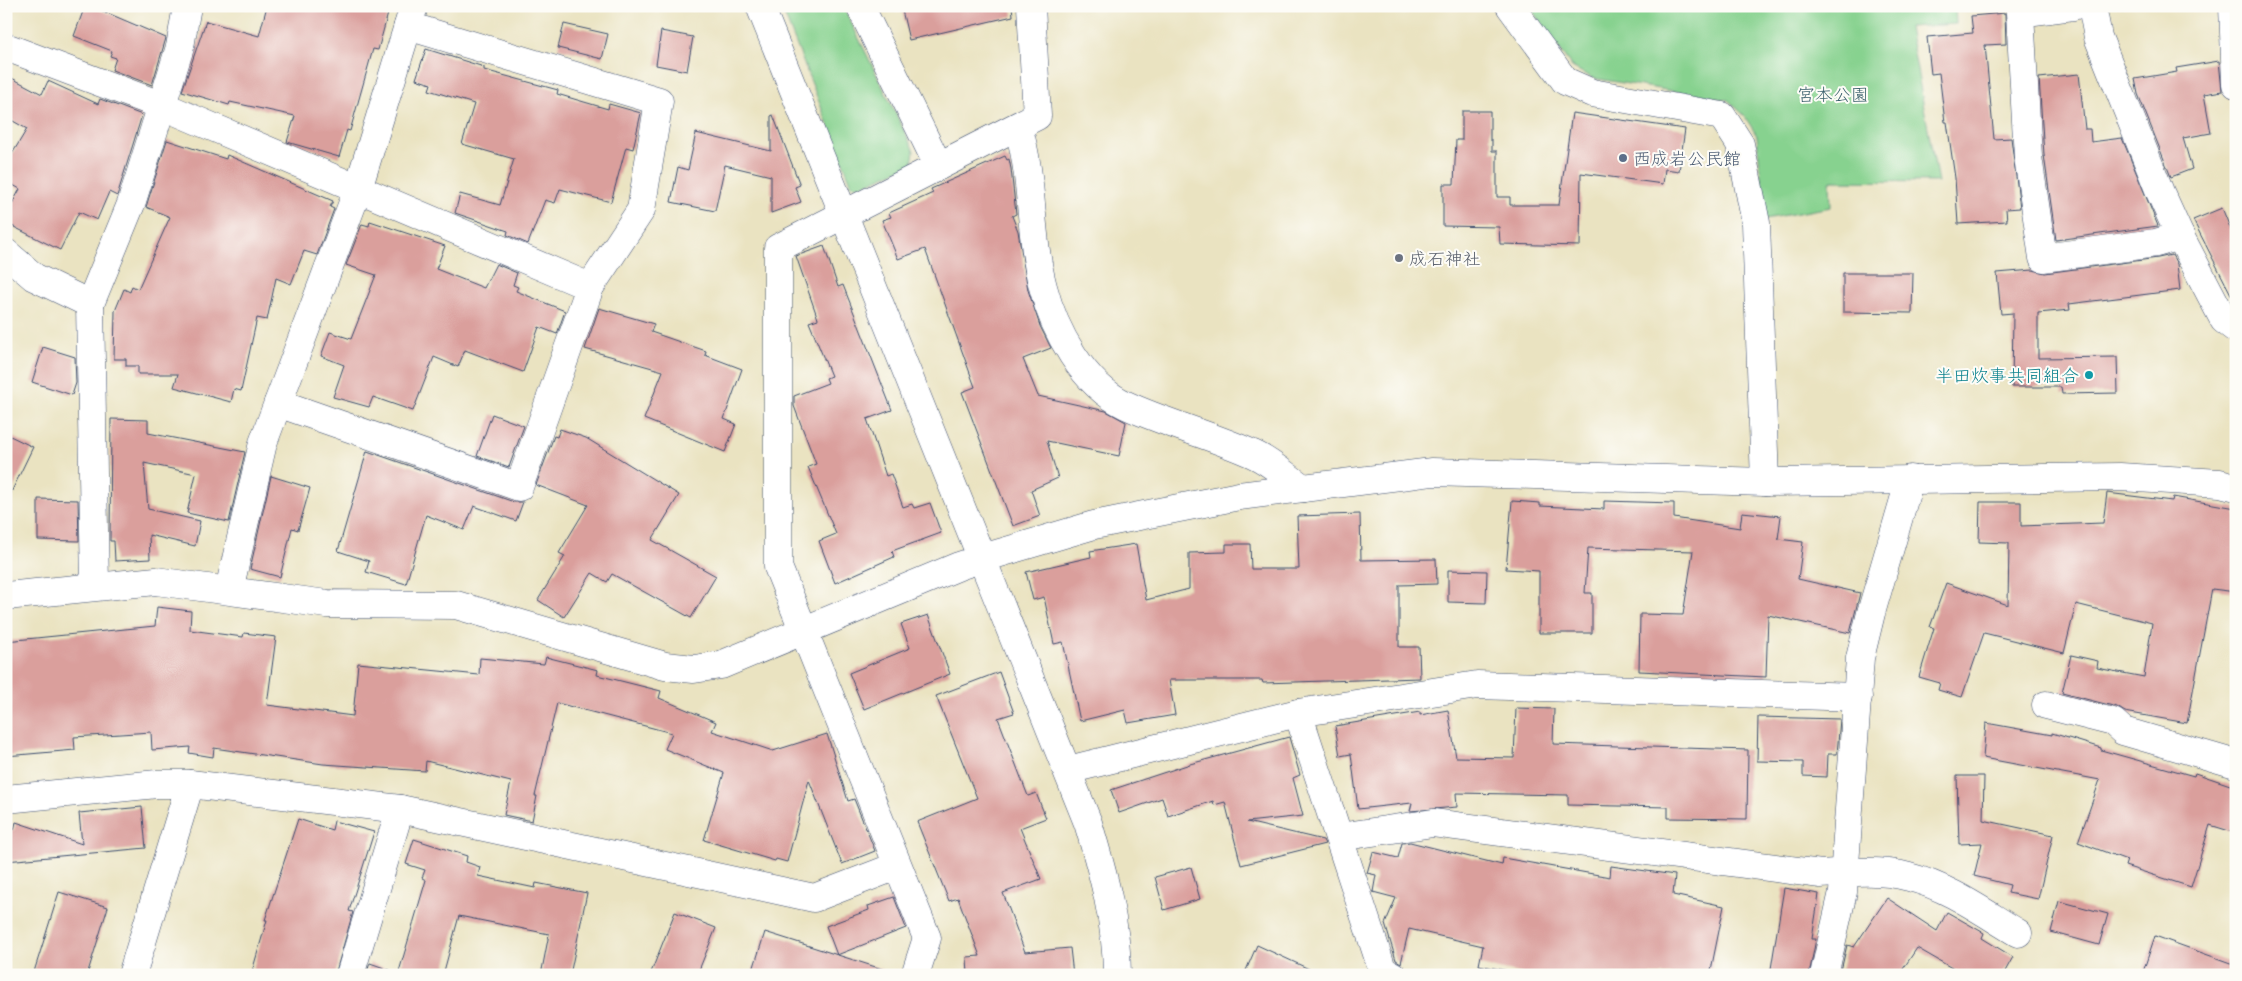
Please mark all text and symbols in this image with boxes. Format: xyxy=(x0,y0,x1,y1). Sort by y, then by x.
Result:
park label: 宮本公園 xyxy=(1797,83,1869,106)
place label: 西成岩公民館 xyxy=(1633,147,1741,170)
marker: 西成岩公民館 xyxy=(1617,152,1629,164)
place label: 成石神社 xyxy=(1409,247,1481,270)
marker: 成石神社 xyxy=(1393,252,1405,264)
place label: 半田炊事共同組合 xyxy=(1935,364,2079,387)
marker: 半田炊事共同組合 xyxy=(2083,369,2095,381)

